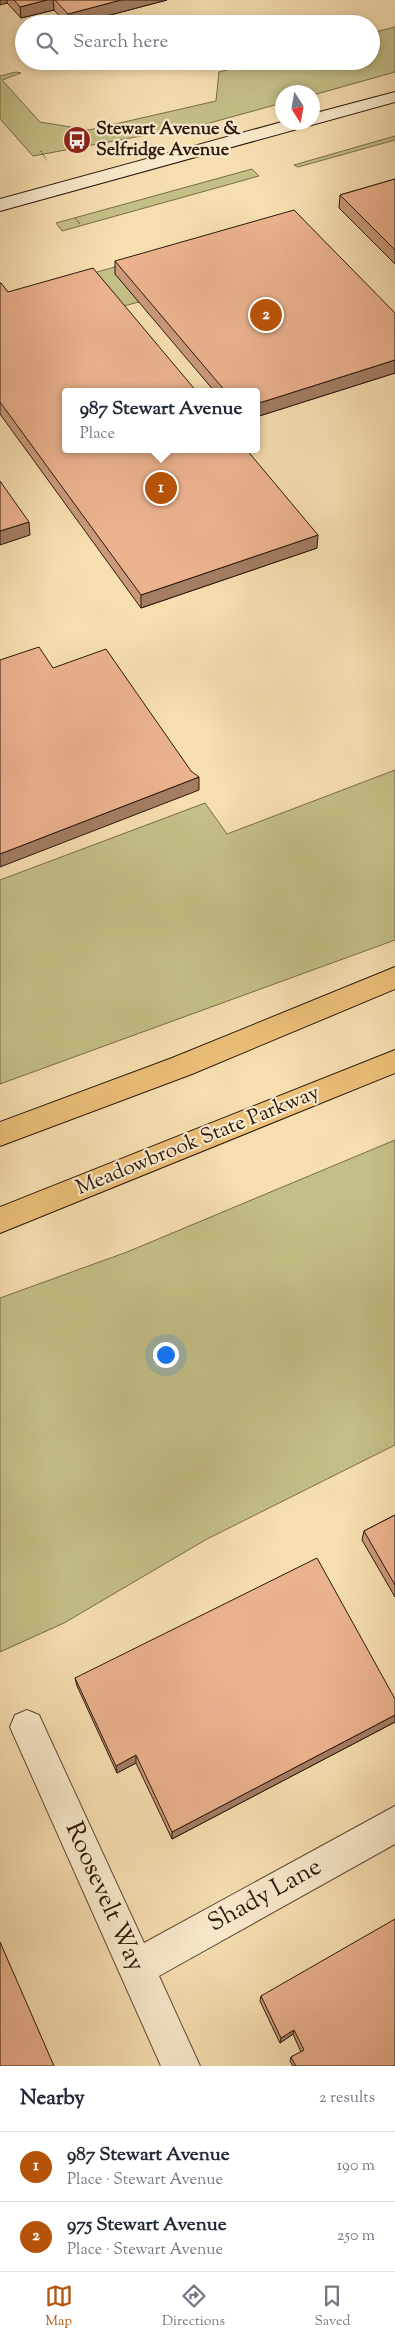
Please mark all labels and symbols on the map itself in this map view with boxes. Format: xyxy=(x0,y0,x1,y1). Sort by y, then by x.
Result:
north arrow xyxy=(275,85,320,130)
place label: Stewart Avenue & Selfridge Avenue xyxy=(96,117,241,164)
bus stop icon: Stewart Avenue & Selfridge Avenue xyxy=(62,125,92,155)
pin: 2 xyxy=(250,296,282,334)
pin: 1 xyxy=(145,469,177,507)
street label: Meadowbrook State Parkway xyxy=(72,1078,325,1204)
your location xyxy=(153,1342,179,1368)
street label: Roosevelt Way xyxy=(55,1817,153,1977)
street label: Shady Lane xyxy=(202,1850,328,1942)

